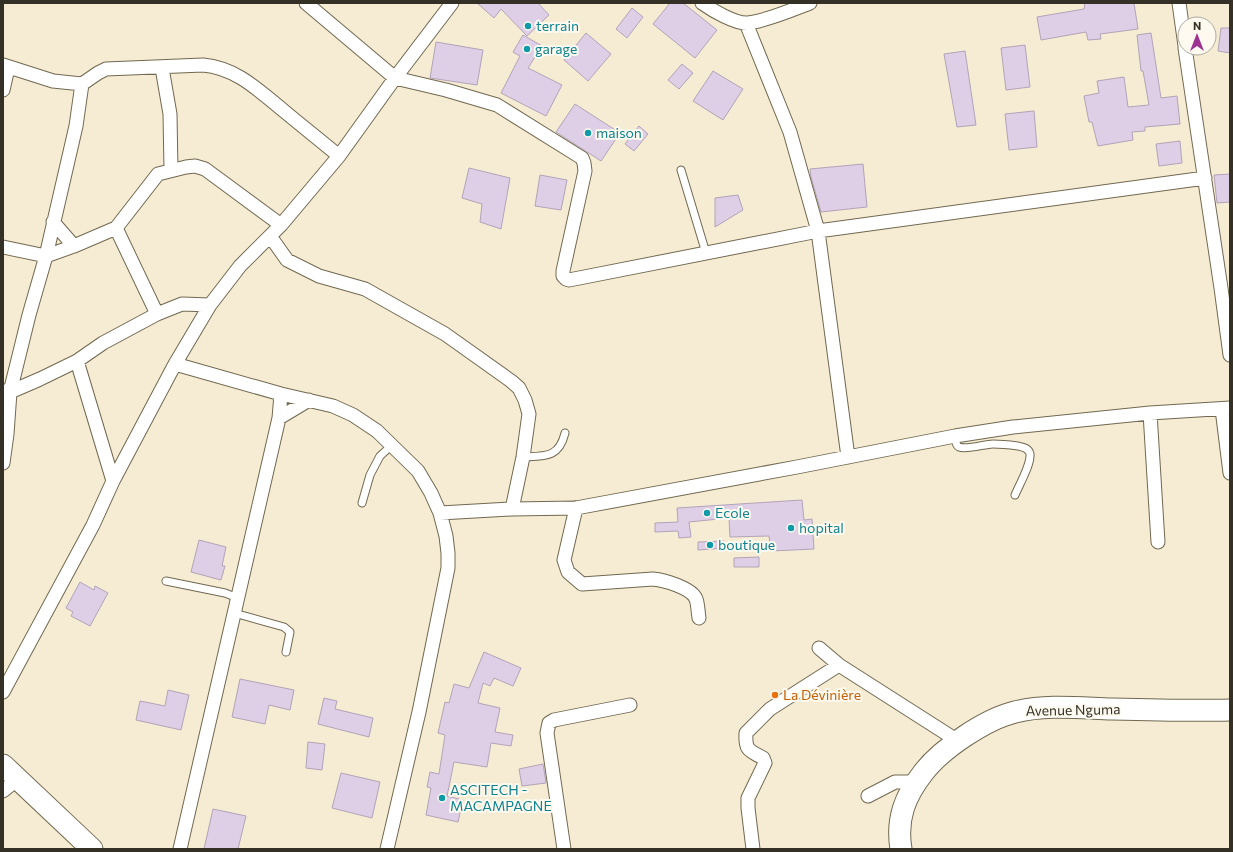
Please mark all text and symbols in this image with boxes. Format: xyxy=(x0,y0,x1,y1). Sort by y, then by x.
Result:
north arrow xyxy=(1177,16,1217,56)
place label: terrain xyxy=(536,17,579,34)
text: N xyxy=(1193,19,1201,32)
marker: terrain xyxy=(523,21,533,31)
place label: garage xyxy=(535,40,577,57)
marker: garage xyxy=(522,44,532,54)
place label: maison xyxy=(596,124,642,141)
marker: maison xyxy=(583,128,593,138)
place label: Ecole xyxy=(715,504,750,521)
marker: Ecole xyxy=(702,508,712,518)
place label: hopital xyxy=(799,519,844,536)
marker: hopital xyxy=(786,523,796,533)
place label: boutique xyxy=(718,536,775,553)
marker: boutique xyxy=(705,540,715,550)
place label: La Dévinière xyxy=(783,686,861,703)
marker: La Dévinière xyxy=(770,690,780,700)
street label: Avenue Nguma xyxy=(1025,700,1121,719)
place label: ASCITECH - MACAMPAGNE xyxy=(450,781,552,814)
marker: ASCITECH - MACAMPAGNE xyxy=(437,793,447,803)

